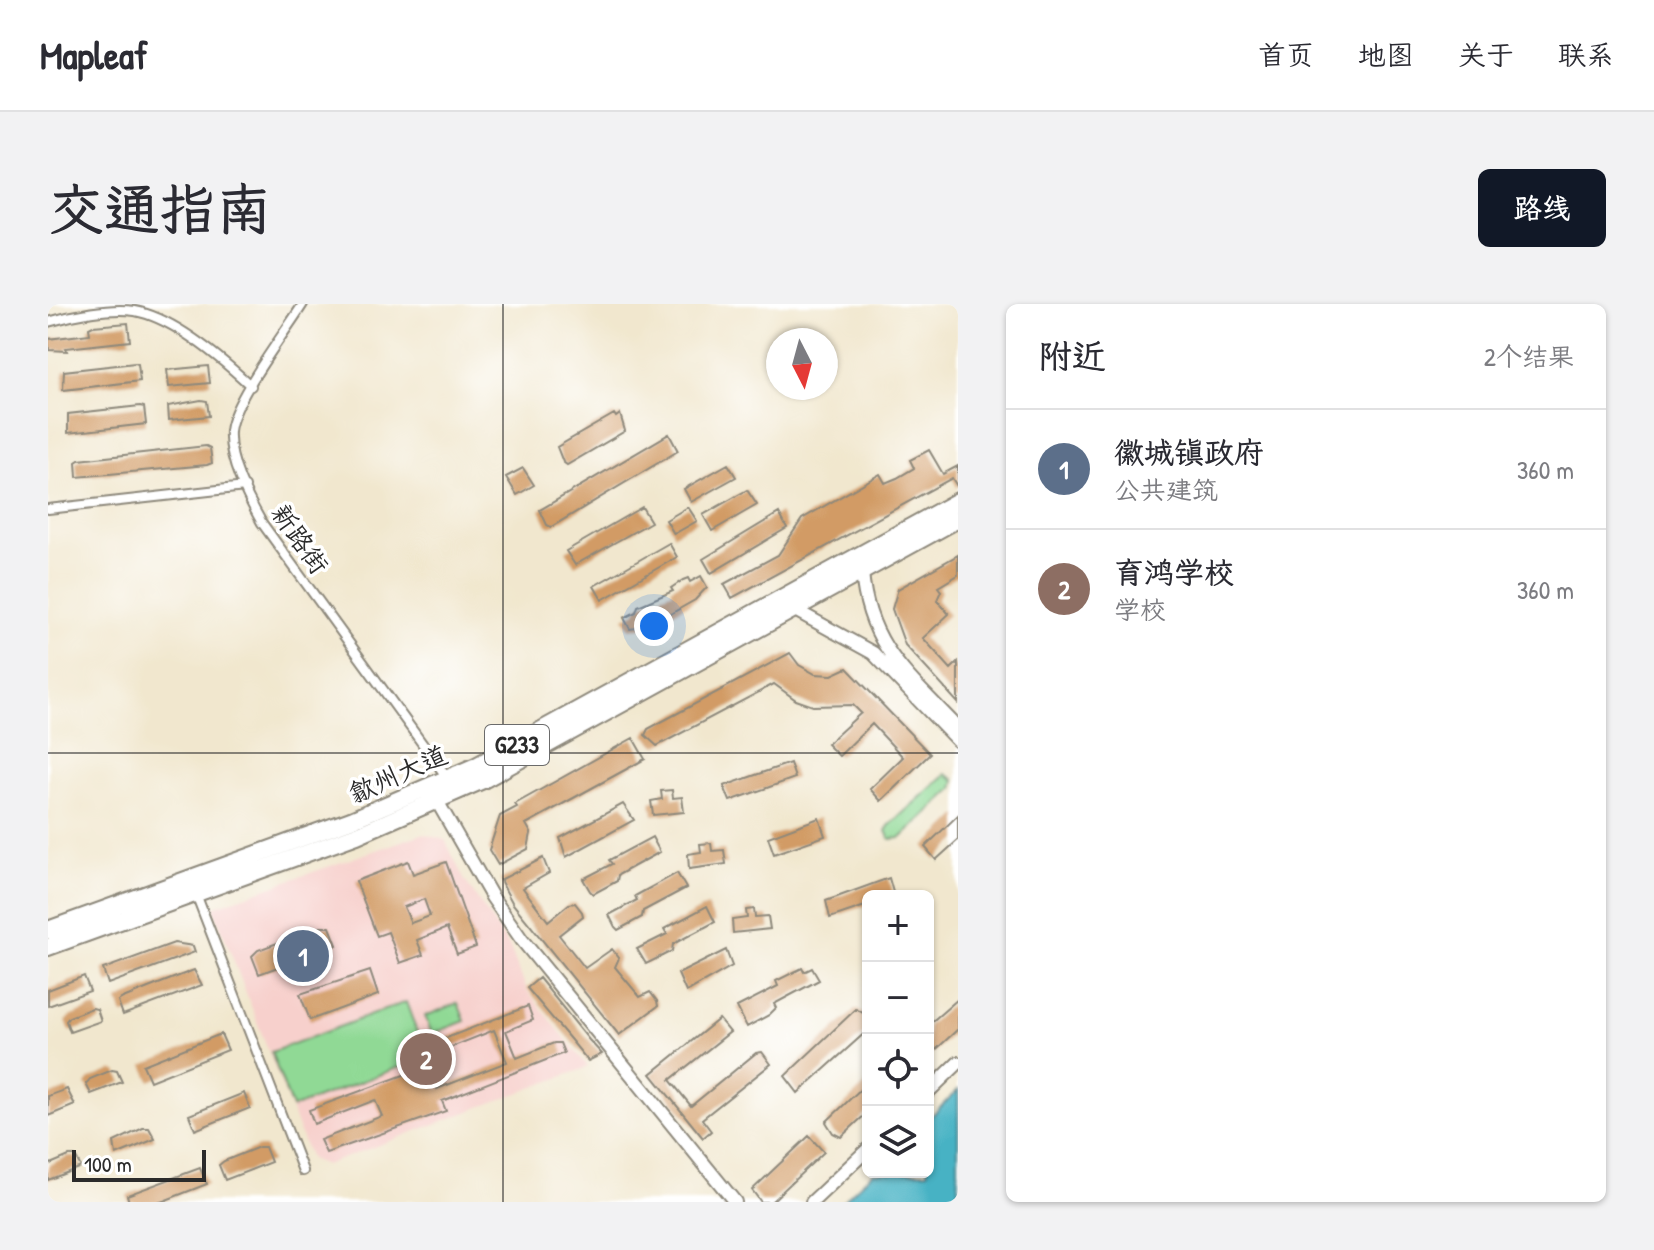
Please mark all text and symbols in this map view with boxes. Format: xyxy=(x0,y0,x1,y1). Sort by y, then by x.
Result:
text: Mapleaf xyxy=(40,29,148,81)
text: 首页 xyxy=(1258,36,1314,74)
text: 地图 xyxy=(1358,36,1414,74)
text: 关于 xyxy=(1458,36,1514,74)
text: 联系 xyxy=(1558,36,1614,74)
button: 路线 xyxy=(1478,169,1606,247)
text: 交通指南 xyxy=(48,171,272,246)
north arrow xyxy=(766,328,838,400)
text: 附近 xyxy=(1038,333,1106,379)
text: 2个结果 xyxy=(1484,339,1574,374)
text: 徽城镇政府 xyxy=(1114,432,1264,472)
text: 1 xyxy=(1059,452,1069,487)
text: 360 m xyxy=(1517,452,1574,487)
text: 公共建筑 xyxy=(1114,472,1218,507)
street label: 新路街 xyxy=(264,497,337,581)
text: 育鸿学校 xyxy=(1114,552,1234,592)
text: 2 xyxy=(1058,572,1070,607)
text: 360 m xyxy=(1517,572,1574,607)
text: 学校 xyxy=(1114,592,1166,627)
your location xyxy=(634,606,674,646)
road number: G233 xyxy=(485,725,549,765)
street label: 歙州大道 xyxy=(343,736,452,811)
map controls xyxy=(862,890,934,1178)
button: + xyxy=(862,890,934,962)
pin: 1 xyxy=(277,926,329,986)
button: − xyxy=(862,962,934,1034)
pin: 2 xyxy=(400,1029,452,1089)
button: locate xyxy=(862,1034,934,1106)
button: layers xyxy=(862,1106,934,1178)
scale bar xyxy=(72,1146,206,1182)
text: 100 m xyxy=(84,1149,132,1179)

